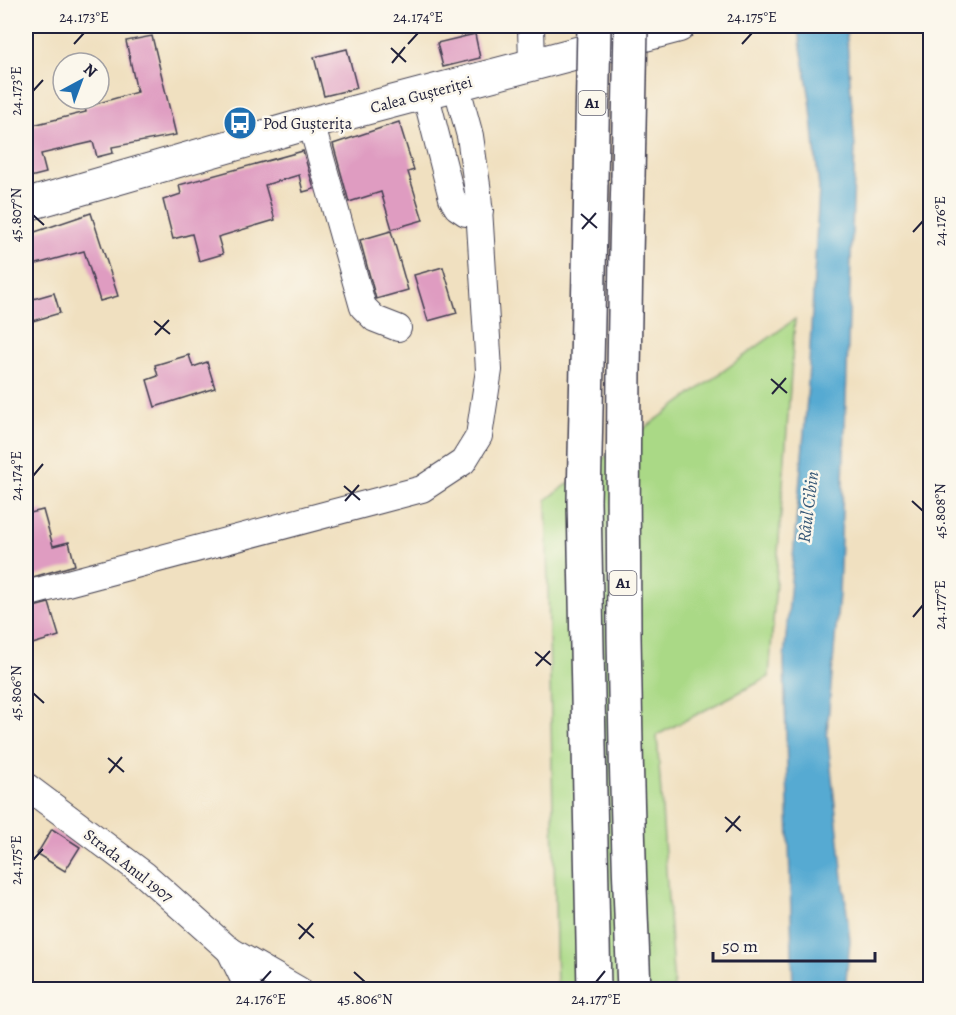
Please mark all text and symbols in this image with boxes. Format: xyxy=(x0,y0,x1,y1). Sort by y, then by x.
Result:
text: 24.173°E xyxy=(59,7,109,27)
text: 24.174°E xyxy=(393,7,443,27)
text: 24.175°E xyxy=(727,7,777,27)
north arrow xyxy=(51,51,111,111)
text: N xyxy=(79,58,102,83)
text: 24.173°E xyxy=(6,66,26,116)
street label: Calea Gușteriței xyxy=(368,71,475,119)
road number: A1 xyxy=(578,91,606,115)
bus stop icon: Pod Gușterița xyxy=(222,105,258,141)
place label: Pod Gușterița xyxy=(263,113,353,135)
text: 45.807°N xyxy=(6,187,26,242)
text: 24.176°E xyxy=(930,196,950,246)
text: 24.174°E xyxy=(6,451,26,501)
water label: Râul Cibin xyxy=(792,470,824,544)
text: 45.808°N xyxy=(930,483,950,539)
road number: A1 xyxy=(610,571,636,595)
text: 24.177°E xyxy=(930,580,950,630)
text: 45.806°N xyxy=(6,665,26,721)
street label: Strada Anul 1907 xyxy=(79,824,178,908)
text: 24.175°E xyxy=(6,835,26,885)
scale bar xyxy=(713,925,875,963)
text: 50 m xyxy=(722,934,758,958)
text: 24.176°E xyxy=(236,989,286,1009)
text: 45.806°N xyxy=(337,989,393,1009)
text: 24.177°E xyxy=(571,989,621,1009)

